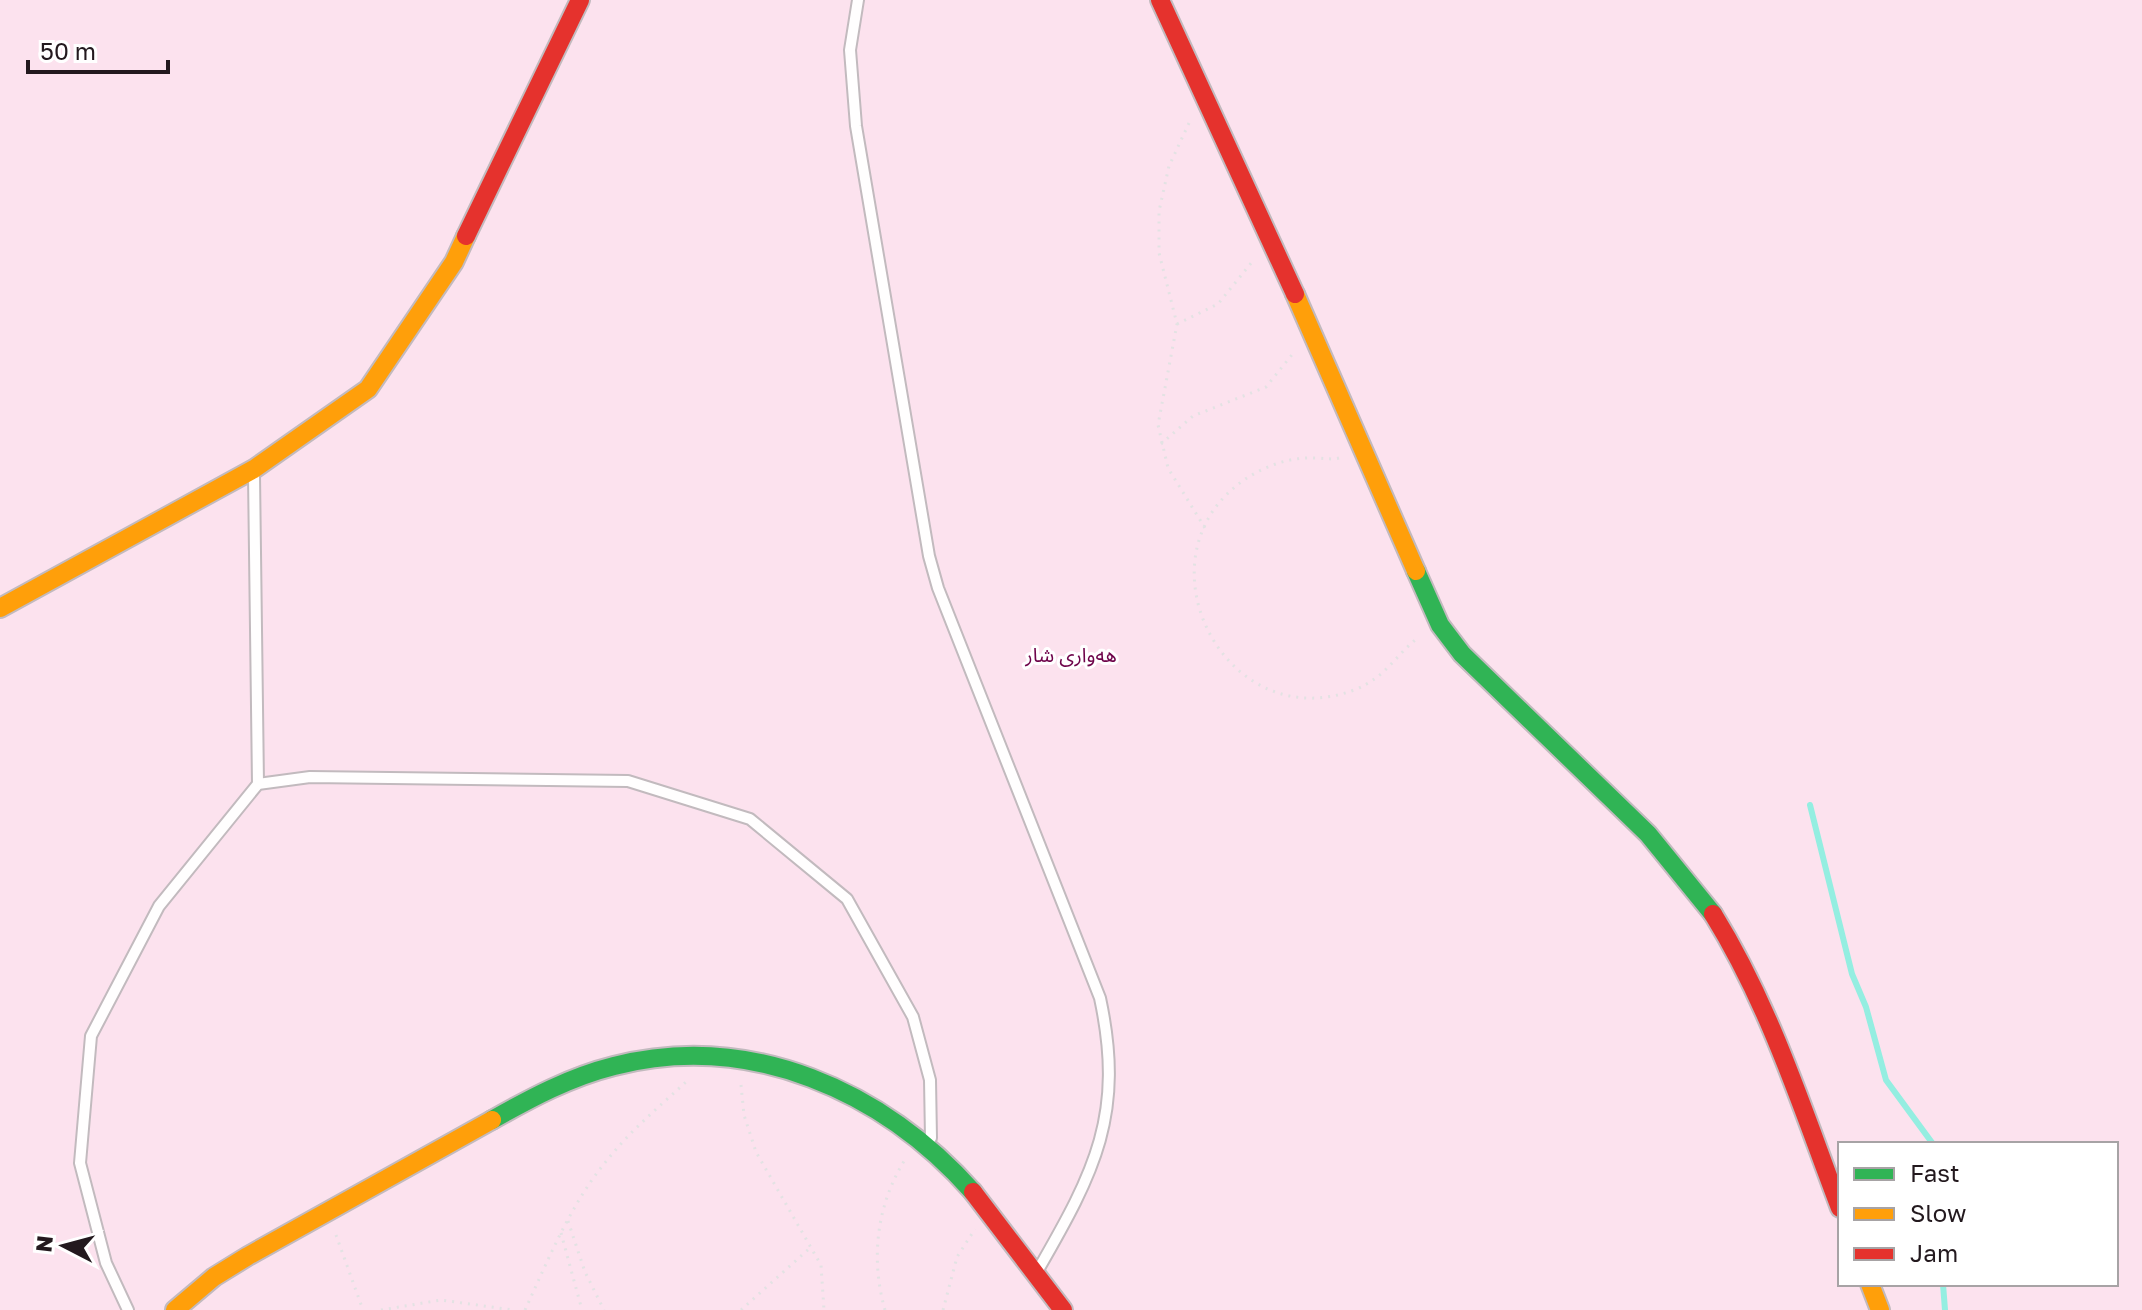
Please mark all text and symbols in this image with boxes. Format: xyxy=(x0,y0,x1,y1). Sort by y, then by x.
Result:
scale bar xyxy=(28,24,168,74)
text: 50 m xyxy=(40,36,96,65)
park label: هەواری شار xyxy=(1024,642,1117,667)
legend xyxy=(1838,1142,2118,1286)
text: Fast xyxy=(1910,1158,1960,1187)
text: Slow xyxy=(1910,1198,1966,1227)
north arrow xyxy=(24,1206,104,1286)
text: N xyxy=(29,1234,58,1254)
text: Jam xyxy=(1910,1238,1958,1267)

